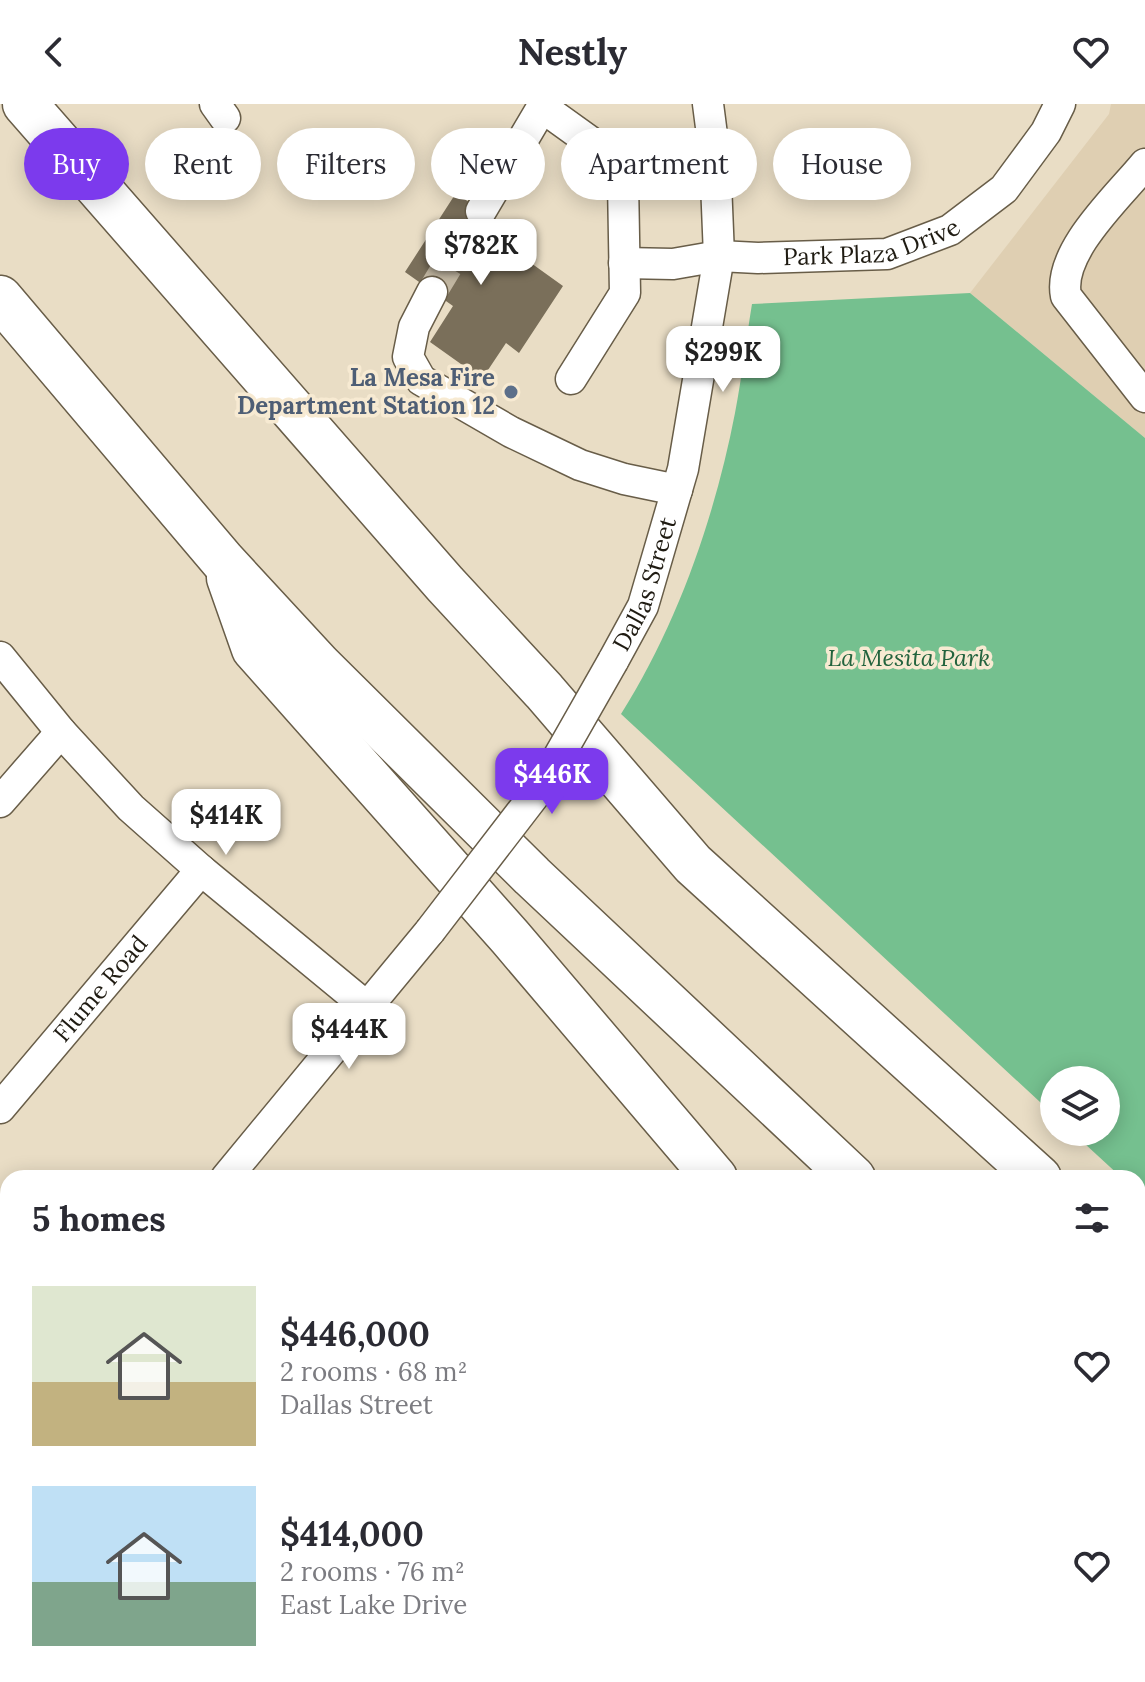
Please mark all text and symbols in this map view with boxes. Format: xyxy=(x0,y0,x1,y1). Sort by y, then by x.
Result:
text: Nestly xyxy=(518,29,627,75)
icon: back xyxy=(32,30,76,74)
icon: heart xyxy=(1069,30,1113,74)
chip: Buy xyxy=(24,128,129,200)
chip: Rent xyxy=(145,128,261,200)
chip: Filters xyxy=(277,128,415,200)
chip: New xyxy=(431,128,545,200)
chip: Apartment xyxy=(561,128,757,200)
chip: House xyxy=(773,128,911,200)
street label: Park Plaza Drive xyxy=(782,212,966,272)
pin: $782K xyxy=(425,219,537,287)
text: $782K xyxy=(444,228,518,261)
pin: $299K xyxy=(667,326,779,394)
text: $299K xyxy=(684,335,762,368)
place label: La Mesa Fire Department Station 12 xyxy=(237,362,495,421)
marker: La Mesa Fire Department Station 12 xyxy=(502,383,520,401)
street label: Dallas Street xyxy=(605,513,683,656)
park label: La Mesita Park xyxy=(827,642,991,673)
pin: $446K xyxy=(496,748,608,816)
text: $446K xyxy=(513,757,591,790)
pin: $414K xyxy=(170,789,282,857)
text: $414K xyxy=(190,798,262,831)
street label: Flume Road xyxy=(46,929,154,1048)
pin: $444K xyxy=(293,1003,405,1071)
text: $444K xyxy=(311,1012,388,1045)
map controls xyxy=(1040,1066,1120,1146)
button: layers xyxy=(1040,1066,1120,1146)
icon: filters xyxy=(1070,1196,1114,1240)
text: 5 homes xyxy=(32,1197,166,1240)
text: $446,000 xyxy=(280,1312,430,1355)
icon: home xyxy=(96,1318,192,1414)
icon: heart xyxy=(1070,1344,1114,1388)
text: 2 rooms · 68 m² xyxy=(280,1355,468,1388)
text: Dallas Street xyxy=(280,1388,433,1421)
text: $414,000 xyxy=(280,1512,424,1555)
icon: home xyxy=(96,1518,192,1614)
icon: heart xyxy=(1070,1544,1114,1588)
text: 2 rooms · 76 m² xyxy=(280,1555,465,1588)
text: East Lake Drive xyxy=(280,1588,467,1621)

